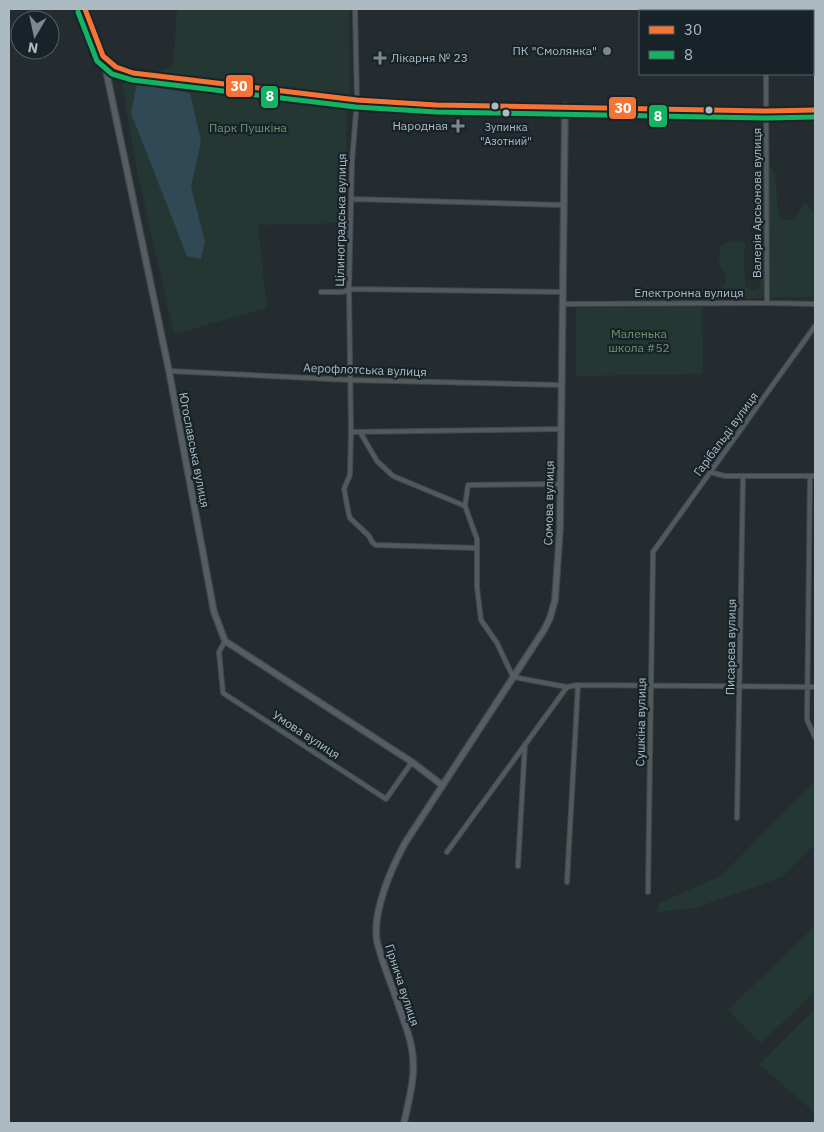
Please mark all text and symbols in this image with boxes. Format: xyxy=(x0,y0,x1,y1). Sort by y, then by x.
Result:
north arrow xyxy=(10,10,60,60)
legend xyxy=(639,10,814,75)
text: 30 xyxy=(684,20,702,39)
text: N xyxy=(27,38,39,58)
place label: ПК "Смолянка" xyxy=(513,43,597,58)
marker: ПК "Смолянка" xyxy=(601,45,613,57)
text: 8 xyxy=(684,45,693,64)
place label: Лікарня № 23 xyxy=(391,50,468,65)
marker: Лікарня № 23 xyxy=(373,51,387,65)
line badge: 30 xyxy=(225,74,254,98)
text: 30 xyxy=(231,77,247,95)
line badge: 8 xyxy=(260,85,279,109)
text: 8 xyxy=(266,87,274,105)
line badge: 30 xyxy=(608,96,637,120)
text: 30 xyxy=(615,99,631,117)
unlabelled marker xyxy=(490,101,500,111)
line badge: 8 xyxy=(648,104,668,128)
unlabelled marker xyxy=(704,105,714,115)
text: 8 xyxy=(654,107,662,125)
marker: Зупинка "Азотний" xyxy=(501,108,511,118)
place label: Народная xyxy=(392,118,448,133)
park label: Парк Пушкіна xyxy=(209,120,288,135)
marker: Народная xyxy=(452,120,464,132)
place label: Зупинка "Азотний" xyxy=(480,120,532,148)
street label: Валерія Арсьонова вулиця xyxy=(749,128,764,278)
street label: Цілиноградська вулиця xyxy=(332,153,349,287)
street label: Електронна вулиця xyxy=(634,285,744,300)
park label: Маленька школа #52 xyxy=(608,326,670,355)
street label: Аерофлотська вулиця xyxy=(303,360,427,379)
street label: Гарібальді вулиця xyxy=(690,389,761,479)
street label: Югославська вулиця xyxy=(176,391,213,509)
street label: Сомова вулиця xyxy=(540,460,557,546)
street label: Писарєва вулиця xyxy=(722,599,739,695)
street label: Сушкіна вулиця xyxy=(632,677,649,766)
street label: Умова вулиця xyxy=(270,707,343,762)
street label: Гірнича вулиця xyxy=(382,942,423,1028)

